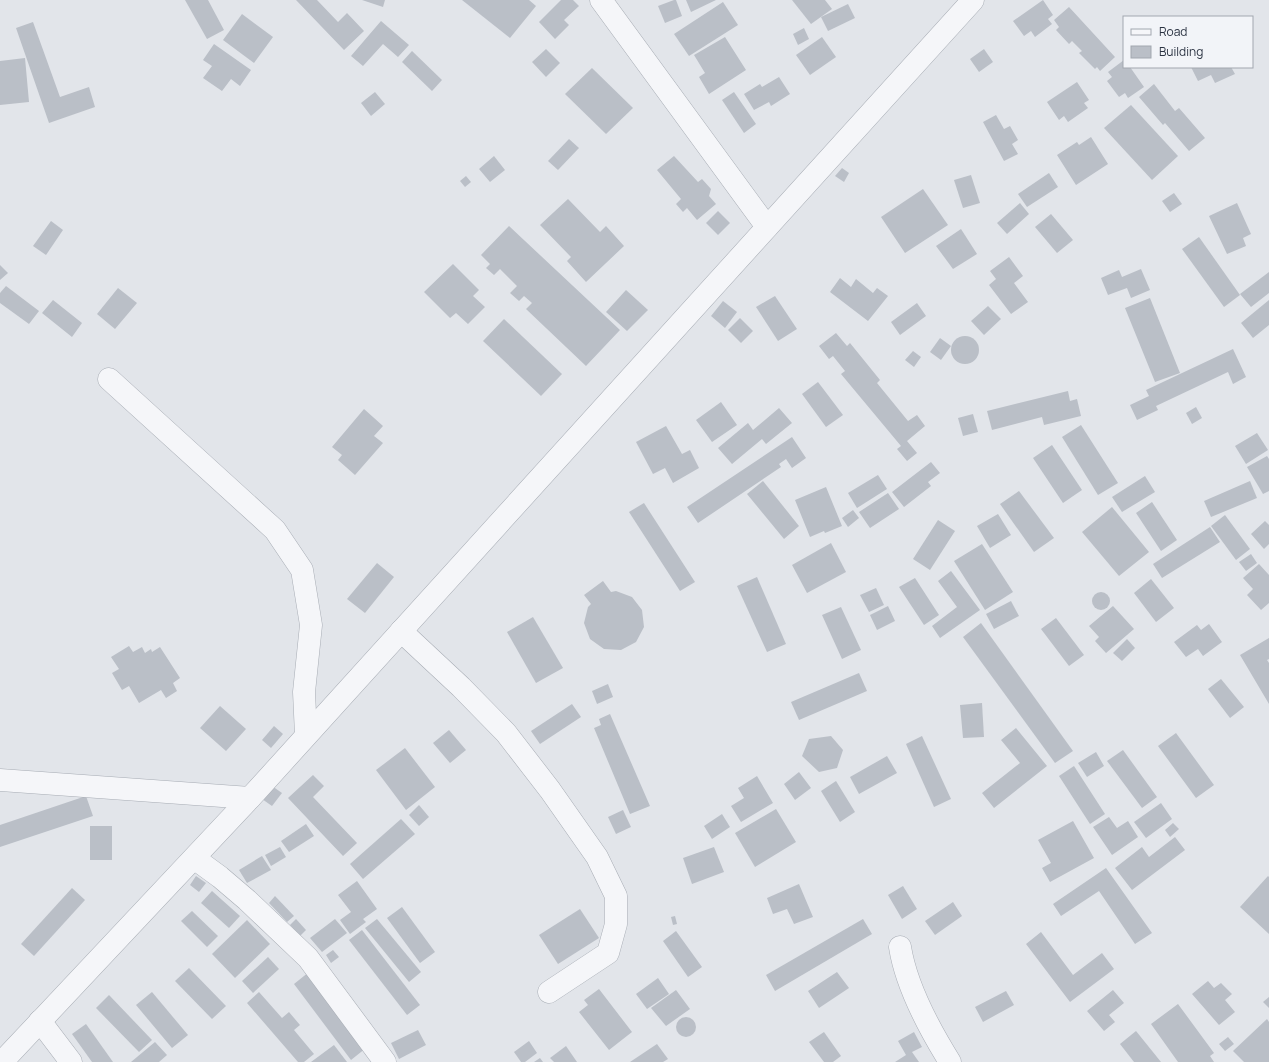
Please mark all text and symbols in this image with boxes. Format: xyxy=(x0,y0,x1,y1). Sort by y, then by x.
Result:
legend xyxy=(1123,16,1253,68)
text: Road xyxy=(1159,23,1187,40)
text: Building xyxy=(1159,43,1203,60)

